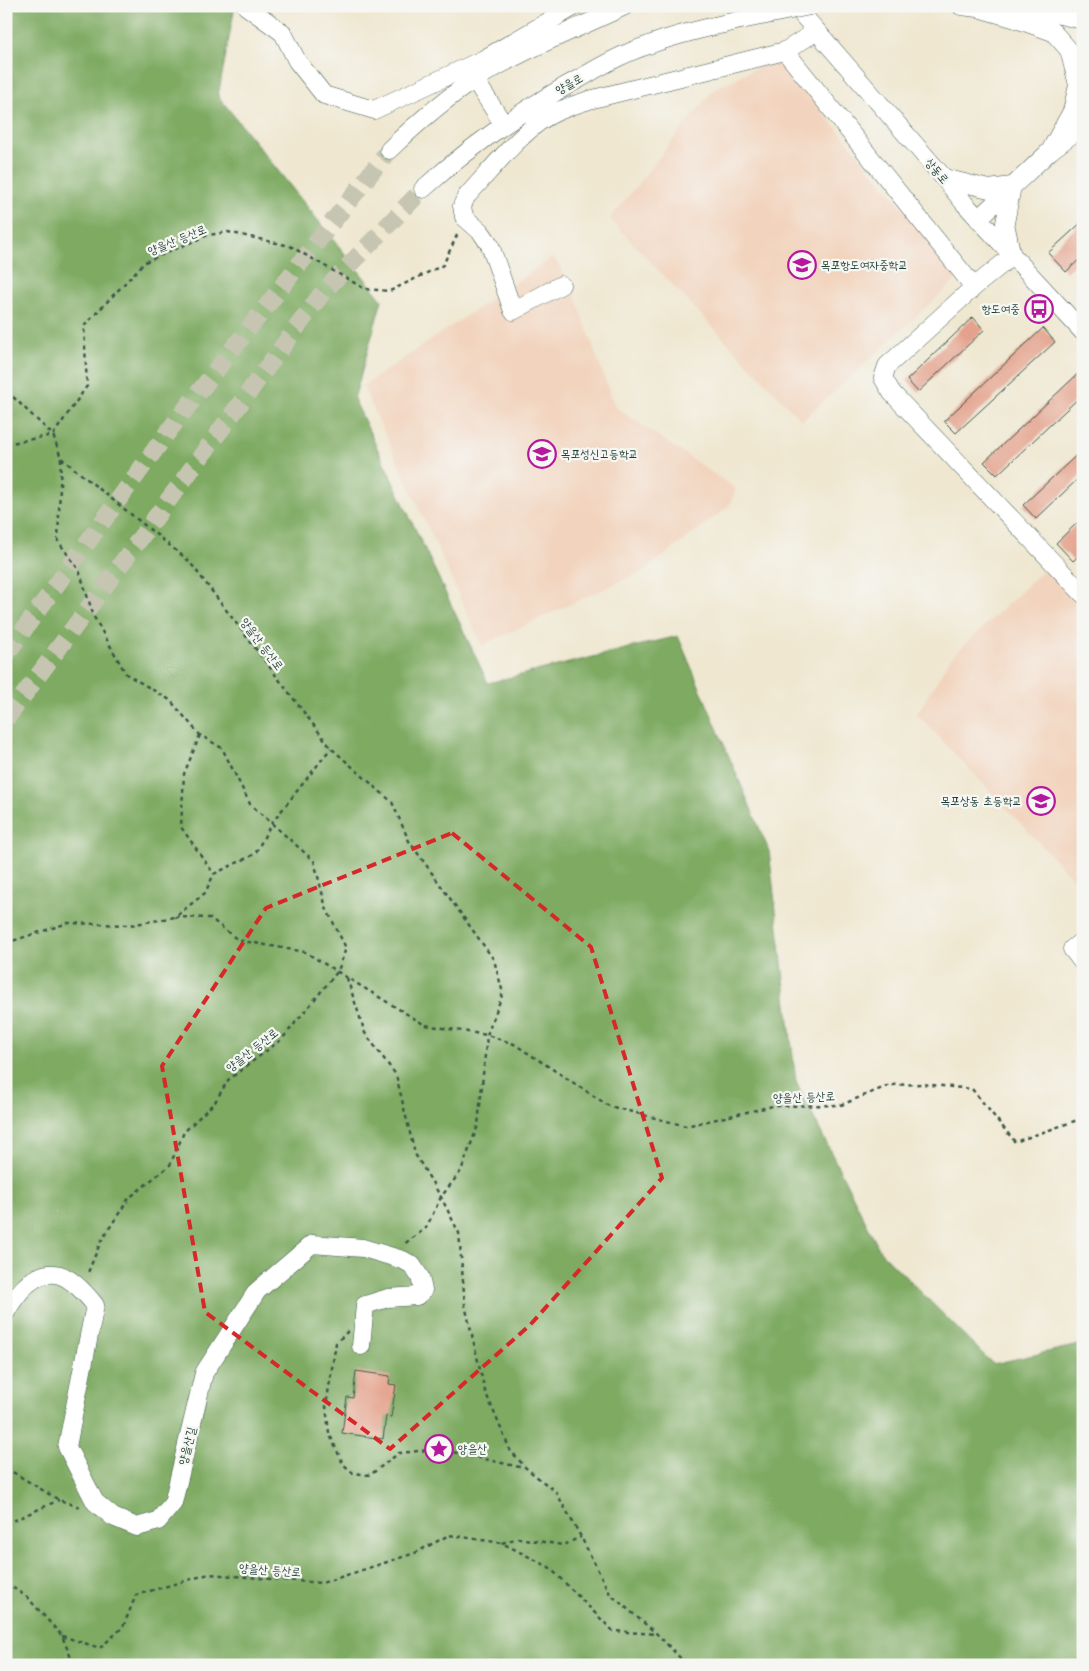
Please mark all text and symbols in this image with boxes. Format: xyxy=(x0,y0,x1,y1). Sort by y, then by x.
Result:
street label: 양을로 xyxy=(552,70,586,98)
street label: 상동로 xyxy=(922,155,952,187)
street label: 양을산 등산로 xyxy=(145,221,209,259)
school or university icon: 목포항도여자중학교 xyxy=(787,250,817,280)
place label: 목포항도여자중학교 xyxy=(821,257,908,273)
bus stop icon: 항도여중 xyxy=(1024,294,1054,324)
place label: 항도여중 xyxy=(981,301,1020,317)
school or university icon: 목포성신고등학교 xyxy=(527,439,557,469)
place label: 목포성신고등학교 xyxy=(561,446,638,462)
street label: 양을산 등산로 xyxy=(237,614,287,674)
school or university icon: 목포상동 초등학교 xyxy=(1026,786,1056,816)
place label: 목포상동 초등학교 xyxy=(941,793,1022,809)
street label: 양을산 등산로 xyxy=(223,1025,281,1075)
street label: 양을산 등산로 xyxy=(773,1088,835,1106)
street label: 양을산길 xyxy=(175,1425,200,1467)
place icon: 양을산 xyxy=(424,1434,454,1464)
place label: 양을산 xyxy=(458,1441,487,1457)
street label: 양을산 등산로 xyxy=(239,1560,301,1580)

